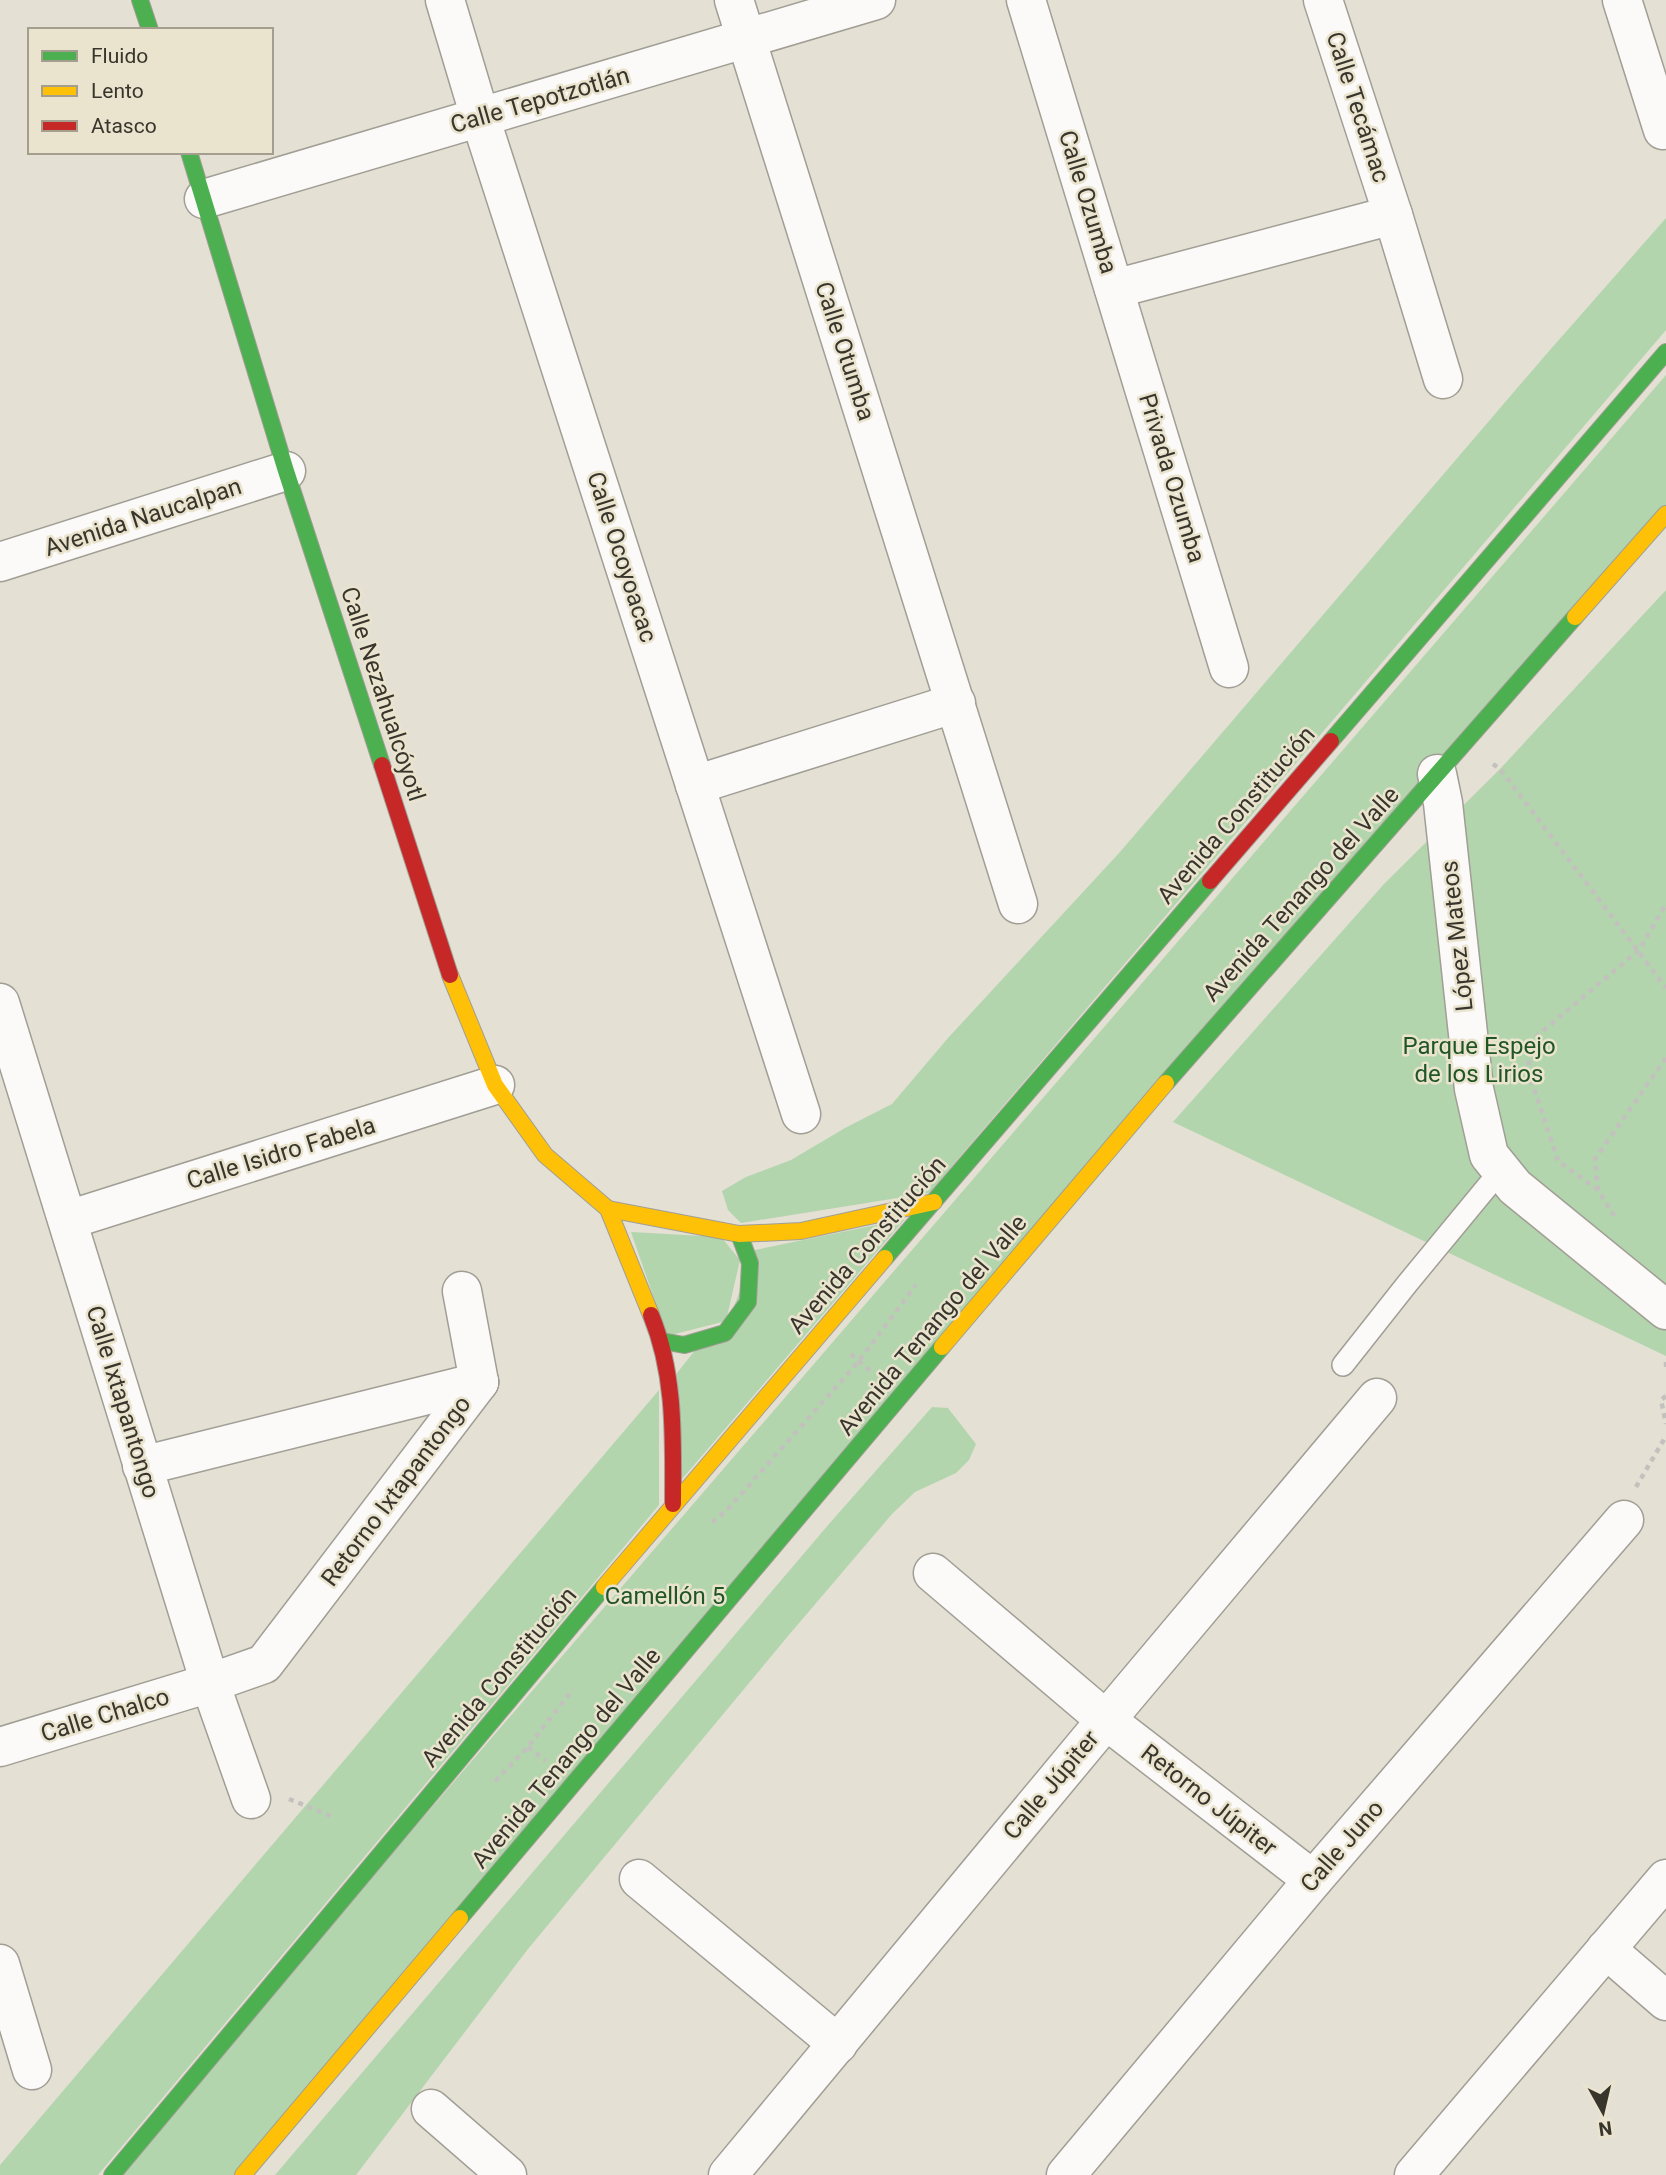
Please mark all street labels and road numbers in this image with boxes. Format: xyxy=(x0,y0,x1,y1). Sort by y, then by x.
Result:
street label: Calle Tecámac xyxy=(1320,28,1396,186)
street label: Calle Tepotzotlán xyxy=(447,61,633,139)
street label: Calle Ozumba xyxy=(1053,127,1123,277)
street label: Calle Otumba xyxy=(809,278,881,424)
street label: Privada Ozumba xyxy=(1133,390,1211,566)
street label: Calle Ocoyoacac xyxy=(581,468,663,646)
street label: Avenida Naucalpan xyxy=(41,472,245,562)
street label: Calle Nezahualcóyotl xyxy=(335,583,431,805)
street label: Avenida Constitución xyxy=(1151,721,1321,909)
street label: Avenida Tenango del Valle xyxy=(1197,781,1405,1007)
street label: López Mateos xyxy=(1435,859,1479,1013)
street label: Calle Isidro Fabela xyxy=(183,1111,379,1195)
street label: Avenida Constitución xyxy=(782,1151,952,1339)
street label: Avenida Tenango del Valle xyxy=(832,1209,1032,1441)
street label: Calle Ixtapantongo xyxy=(80,1302,166,1502)
street label: Retorno Ixtapantongo xyxy=(315,1390,477,1592)
street label: Avenida Constitución xyxy=(416,1581,582,1773)
street label: Avenida Tenango del Valle xyxy=(466,1642,666,1874)
street label: Calle Chalco xyxy=(37,1682,173,1748)
street label: Calle Júpiter xyxy=(997,1725,1105,1845)
street label: Retorno Júpiter xyxy=(1136,1738,1282,1862)
street label: Calle Juno xyxy=(1295,1794,1389,1898)

